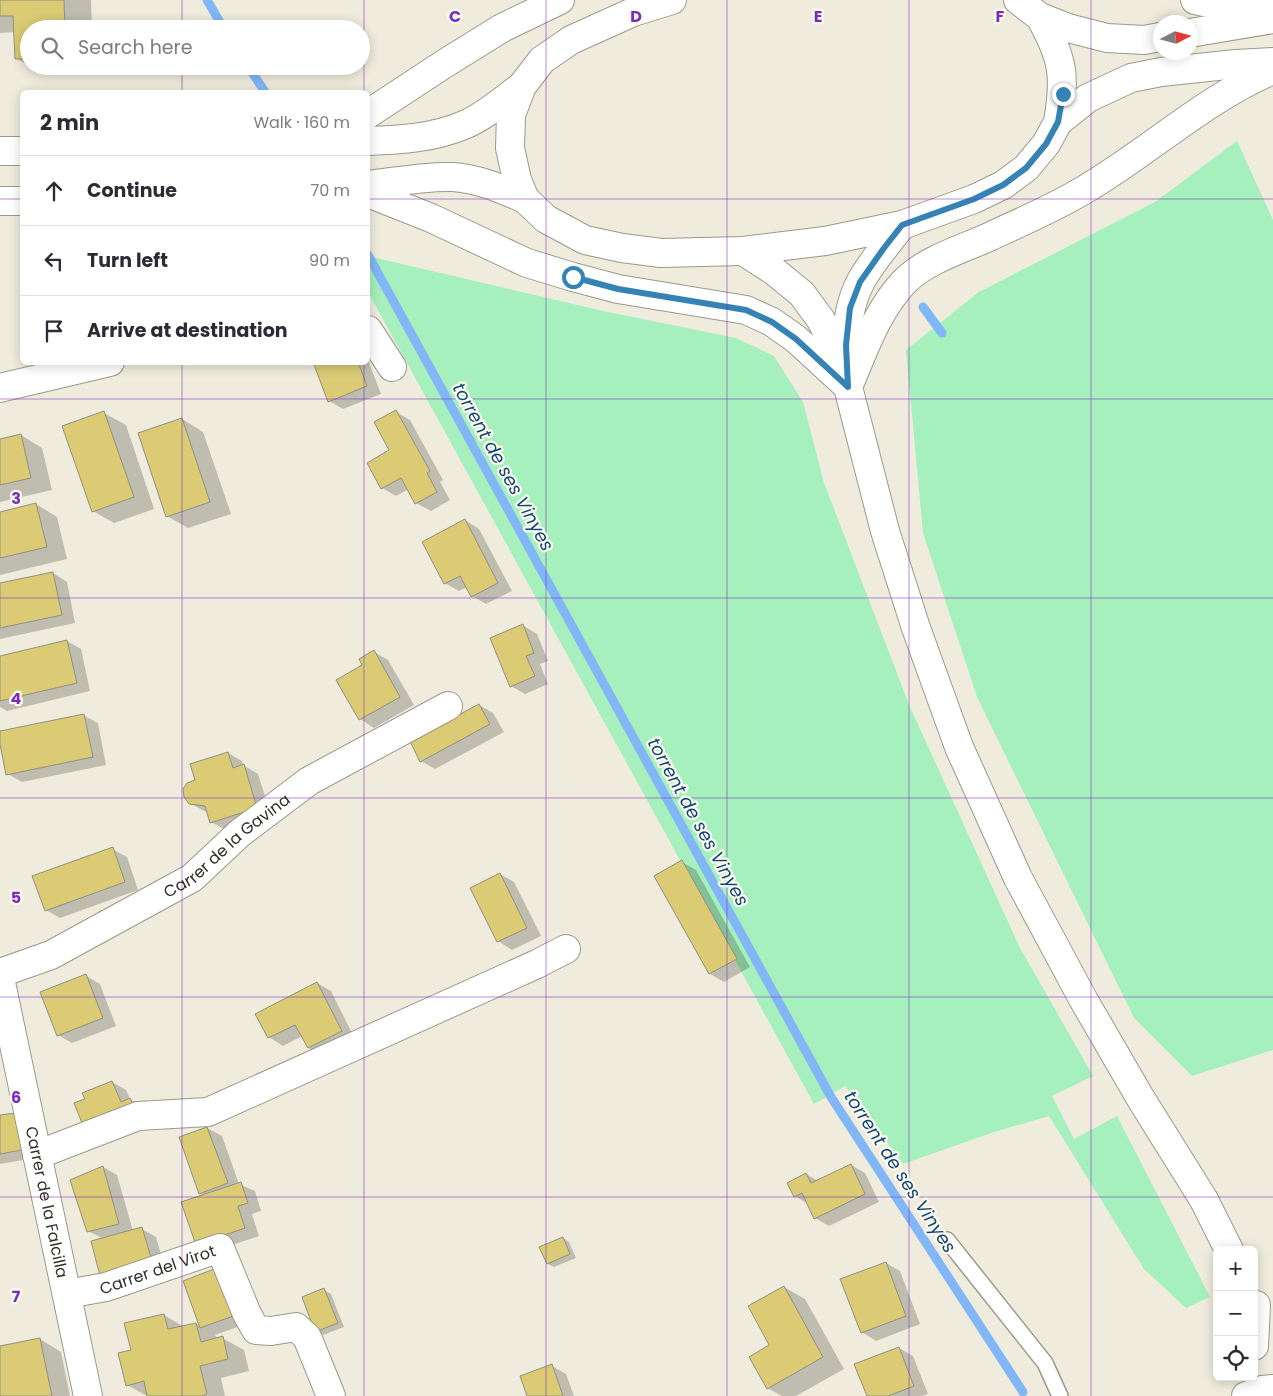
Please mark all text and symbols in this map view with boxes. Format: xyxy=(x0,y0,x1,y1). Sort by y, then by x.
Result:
text: C xyxy=(449,5,461,28)
text: D xyxy=(630,5,642,28)
text: E xyxy=(814,5,822,28)
text: F xyxy=(996,5,1005,28)
north arrow xyxy=(1153,15,1198,60)
search box xyxy=(20,20,370,75)
icon: search xyxy=(38,34,66,62)
text: Search here xyxy=(78,34,192,61)
route end xyxy=(1052,83,1075,106)
text: 2 min xyxy=(40,108,99,137)
text: Walk · 160 m xyxy=(253,111,350,134)
icon: ahead xyxy=(40,177,68,205)
text: Continue xyxy=(87,177,177,204)
text: 70 m xyxy=(310,179,350,202)
icon: left xyxy=(40,247,68,275)
text: Turn left xyxy=(87,247,168,274)
text: 90 m xyxy=(309,249,350,272)
route start xyxy=(562,266,585,289)
icon: arrive xyxy=(40,317,68,345)
text: Arrive at destination xyxy=(87,317,288,344)
water label: torrent de ses Vinyes xyxy=(447,378,560,555)
text: 3 xyxy=(11,487,21,510)
text: 4 xyxy=(11,687,22,710)
water label: torrent de ses Vinyes xyxy=(642,733,755,910)
street label: Carrer de la Gavina xyxy=(159,788,295,903)
text: 5 xyxy=(11,886,21,909)
text: 6 xyxy=(11,1086,21,1109)
water label: torrent de ses Vinyes xyxy=(838,1086,962,1258)
street label: Carrer de la Falcilla xyxy=(20,1124,74,1280)
street label: Carrer del Virot xyxy=(97,1239,219,1300)
map controls xyxy=(1213,1246,1258,1381)
button: + xyxy=(1213,1246,1258,1291)
text: 7 xyxy=(12,1285,21,1308)
button: − xyxy=(1213,1291,1258,1336)
button: locate xyxy=(1213,1336,1258,1381)

